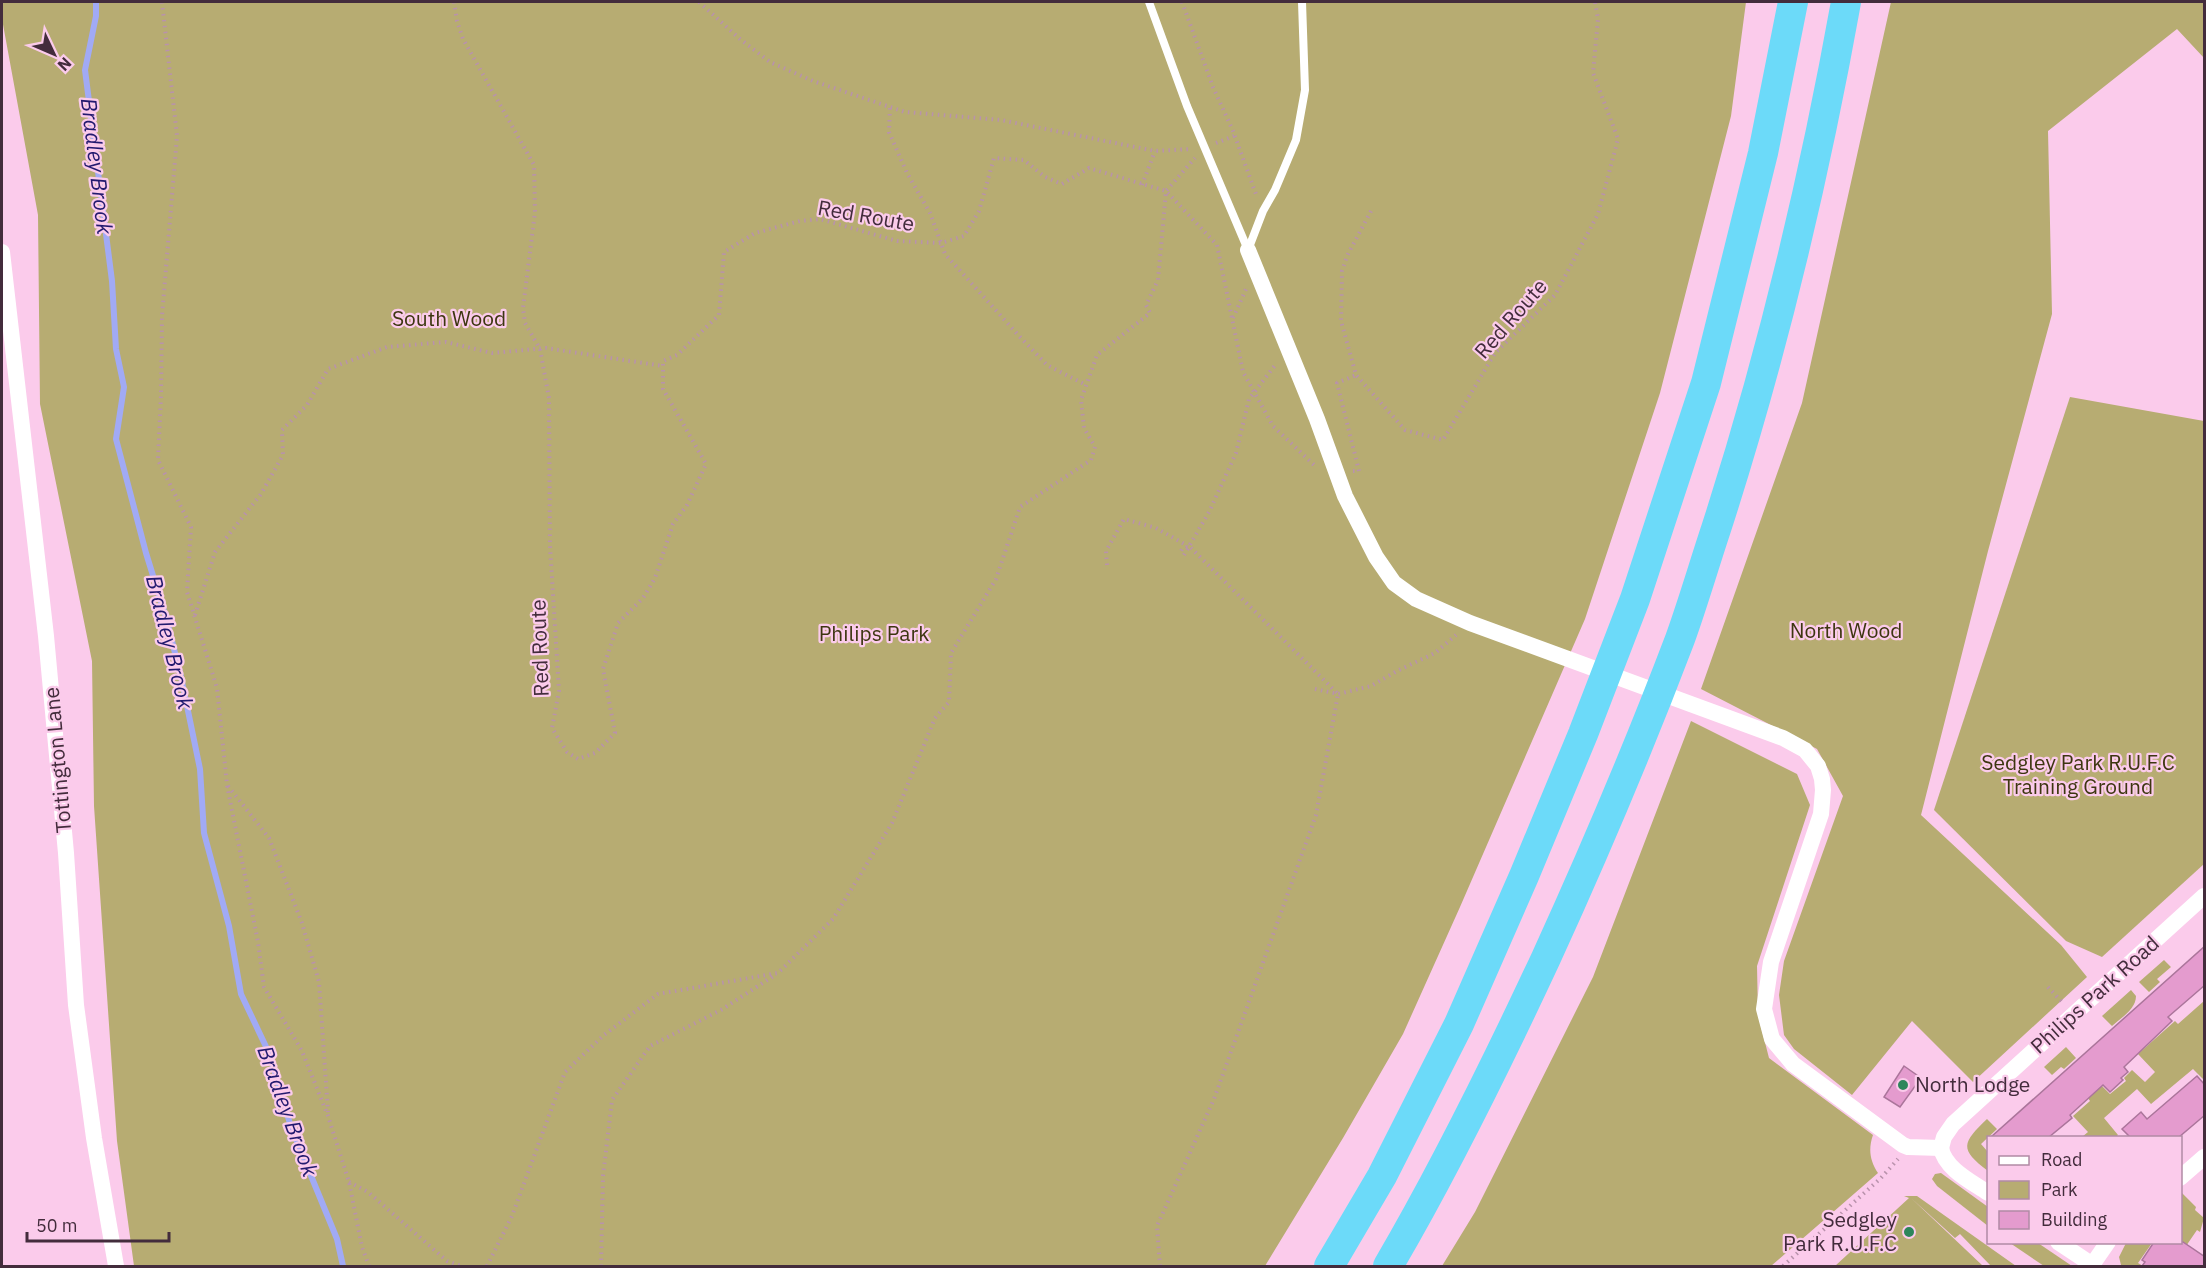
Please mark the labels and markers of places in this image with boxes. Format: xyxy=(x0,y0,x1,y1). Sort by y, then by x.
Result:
place label: North Lodge xyxy=(1915,1070,2030,1098)
marker: North Lodge xyxy=(1896,1078,1910,1092)
place label: Sedgley Park R.U.F.C xyxy=(1783,1205,1898,1257)
marker: Sedgley Park R.U.F.C xyxy=(1902,1225,1916,1239)

